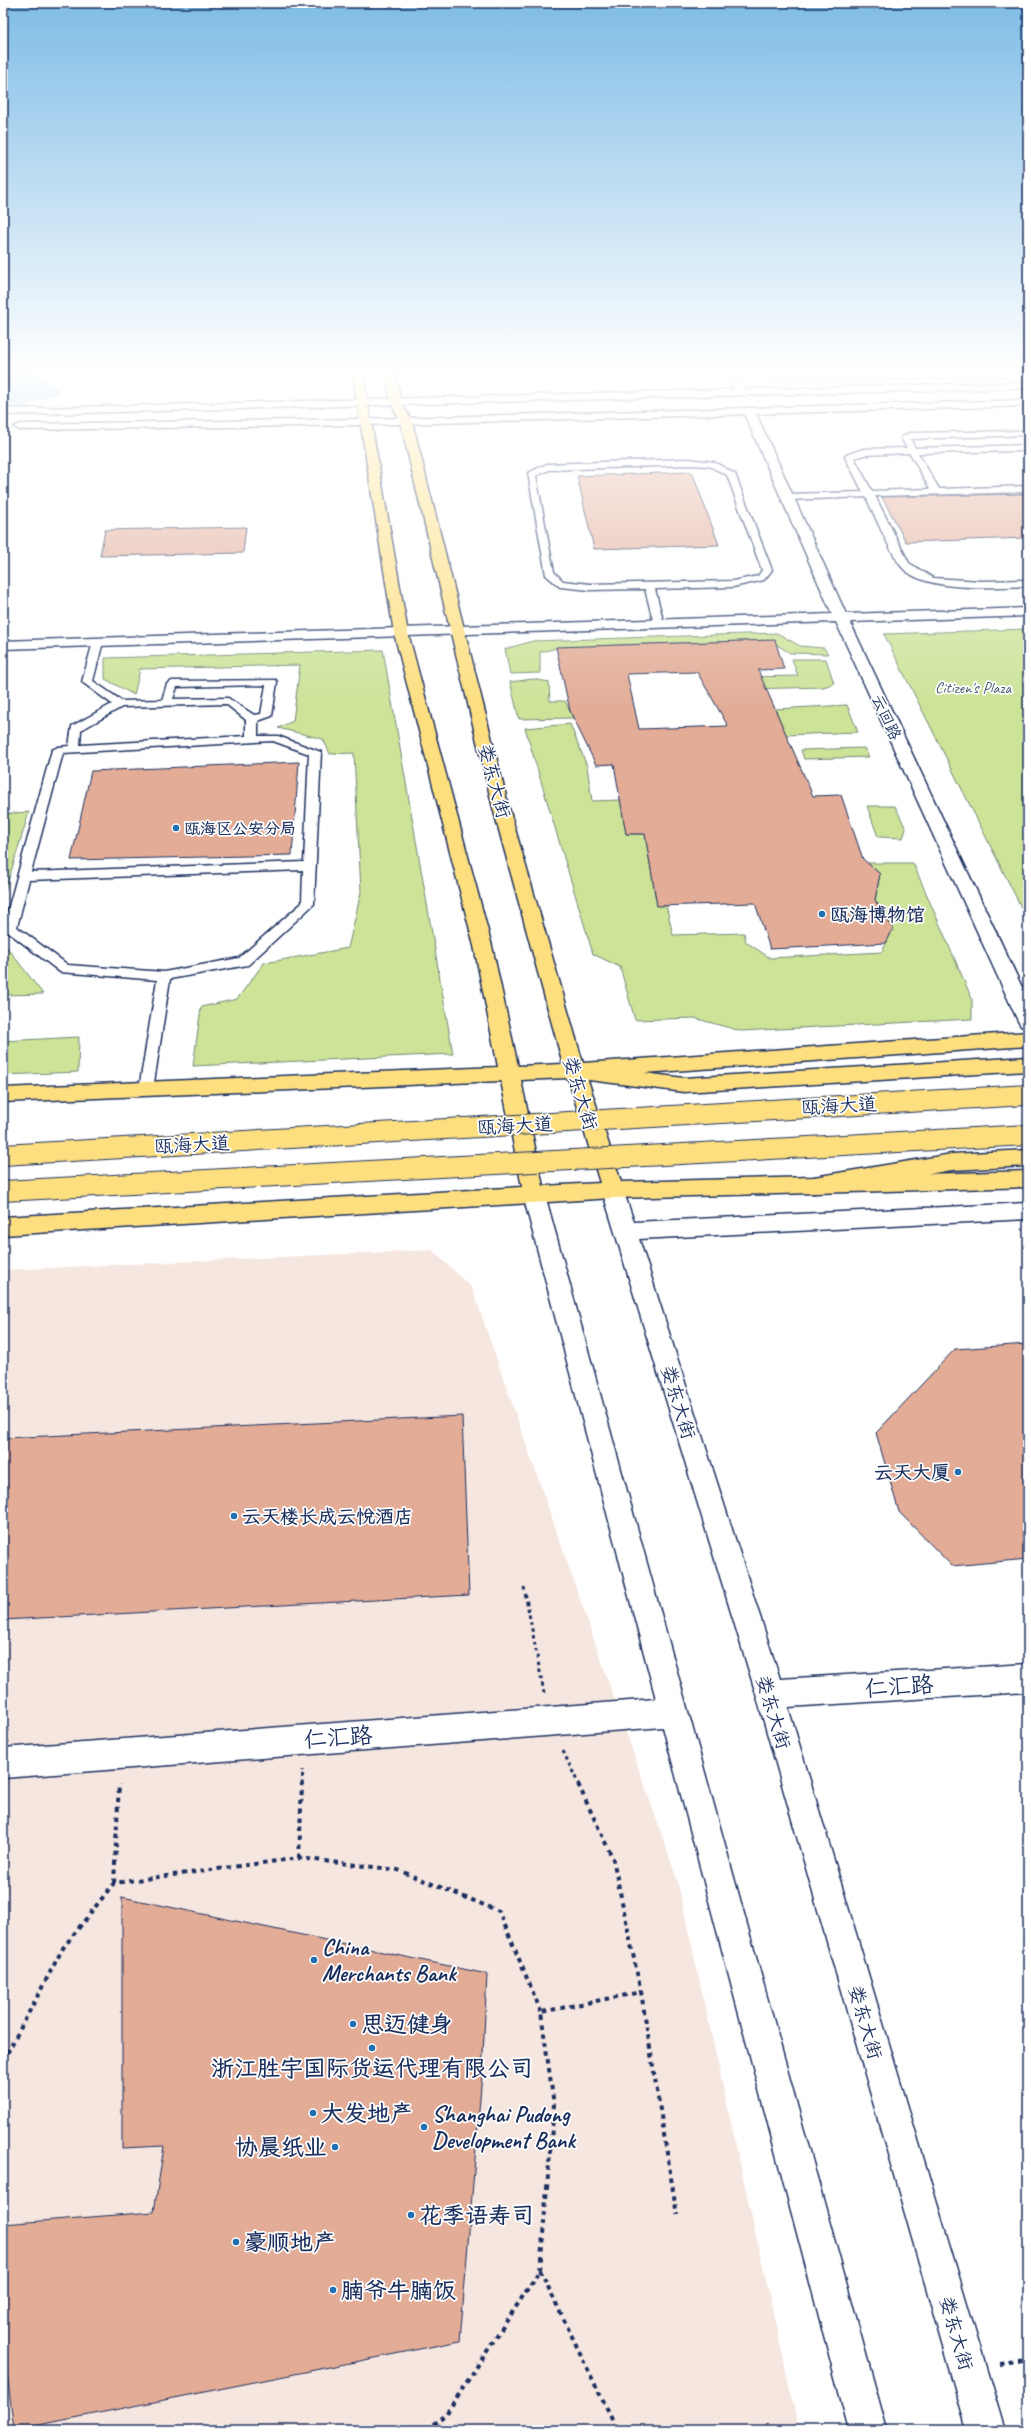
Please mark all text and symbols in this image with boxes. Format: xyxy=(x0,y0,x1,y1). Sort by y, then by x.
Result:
park label: Citizen's Plaza xyxy=(935,678,1013,698)
street label: 云回路 xyxy=(867,691,905,743)
street label: 娄东大街 xyxy=(473,741,515,821)
place label: 瓯海区公安分局 xyxy=(184,819,296,839)
marker: 瓯海区公安分局 xyxy=(171,823,181,833)
place label: 瓯海博物馆 xyxy=(830,903,925,927)
marker: 瓯海博物馆 xyxy=(817,909,827,919)
street label: 娄东大街 xyxy=(557,1053,603,1133)
street label: 瓯海大道 xyxy=(800,1092,878,1120)
street label: 瓯海大道 xyxy=(476,1112,554,1140)
street label: 瓯海大道 xyxy=(153,1131,231,1159)
street label: 娄东大街 xyxy=(655,1362,701,1442)
place label: 云天大厦 xyxy=(874,1461,950,1485)
marker: 云天大厦 xyxy=(953,1467,963,1477)
place label: 云天楼长成云悦酒店 xyxy=(242,1505,413,1529)
marker: 云天楼长成云悦酒店 xyxy=(229,1511,239,1521)
street label: 仁汇路 xyxy=(864,1670,934,1703)
street label: 娄东大街 xyxy=(750,1672,796,1752)
street label: 仁汇路 xyxy=(303,1721,373,1754)
place label: China Merchants Bank xyxy=(322,1933,458,1988)
marker: China Merchants Bank xyxy=(309,1955,319,1965)
street label: 娄东大街 xyxy=(843,1982,887,2062)
place label: 思迈健身 xyxy=(361,2010,453,2039)
marker: 思迈健身 xyxy=(348,2019,358,2029)
marker: 浙江胜宇国际货运代理有限公司 xyxy=(367,2043,377,2053)
place label: 浙江胜宇国际货运代理有限公司 xyxy=(211,2054,533,2083)
place label: 大发地产 xyxy=(321,2099,413,2128)
place label: Shanghai Pudong Development Bank xyxy=(432,2100,577,2155)
marker: 大发地产 xyxy=(308,2108,318,2118)
marker: Shanghai Pudong Development Bank xyxy=(419,2122,429,2132)
place label: 协晨纸业 xyxy=(235,2133,327,2162)
marker: 协晨纸业 xyxy=(330,2142,340,2152)
place label: 花季语寿司 xyxy=(419,2201,534,2230)
marker: 花季语寿司 xyxy=(406,2210,416,2220)
place label: 豪顺地产 xyxy=(244,2228,336,2257)
marker: 豪顺地产 xyxy=(231,2237,241,2247)
place label: 腩爷牛腩饭 xyxy=(341,2276,456,2305)
marker: 腩爷牛腩饭 xyxy=(328,2285,338,2295)
street label: 娄东大街 xyxy=(934,2293,978,2373)

